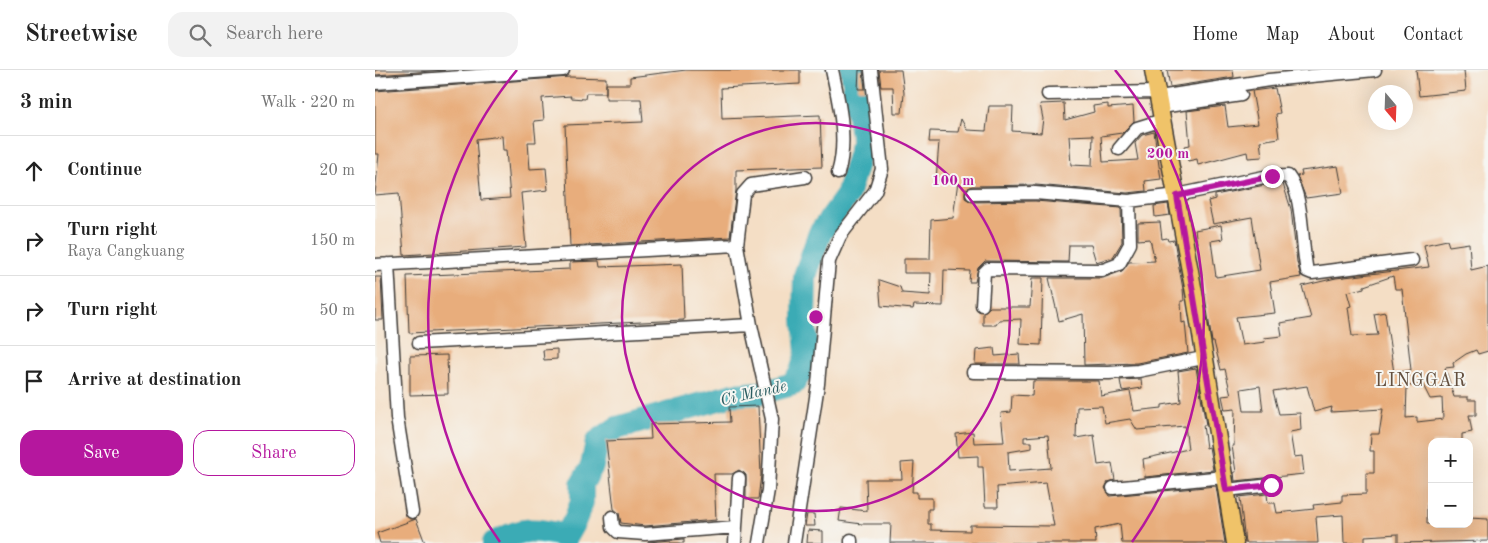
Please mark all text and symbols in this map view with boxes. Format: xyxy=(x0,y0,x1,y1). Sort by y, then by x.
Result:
search box xyxy=(168,12,518,57)
icon: search xyxy=(186,21,214,49)
text: Streetwise xyxy=(25,23,138,47)
text: Search here xyxy=(226,25,323,44)
text: Home xyxy=(1192,26,1238,44)
text: Map xyxy=(1266,26,1299,44)
text: About xyxy=(1327,26,1375,44)
text: Contact xyxy=(1403,26,1463,44)
north arrow xyxy=(1368,85,1413,130)
text: 3 min xyxy=(20,92,73,113)
text: Walk · 220 m xyxy=(260,95,355,111)
text: 200 m xyxy=(1147,147,1189,162)
icon: ahead xyxy=(20,157,48,185)
text: Continue xyxy=(67,161,142,180)
text: 20 m xyxy=(319,163,355,179)
route end xyxy=(1261,165,1284,188)
text: 100 m xyxy=(932,174,974,189)
text: Turn right xyxy=(67,221,157,240)
icon: right xyxy=(20,227,48,255)
text: 150 m xyxy=(310,233,355,249)
text: Raya Cangkuang xyxy=(67,244,184,260)
icon: right xyxy=(20,297,48,325)
text: Turn right xyxy=(67,301,157,320)
text: 50 m xyxy=(319,303,355,319)
centre of rings xyxy=(807,308,825,326)
icon: arrive xyxy=(20,367,48,395)
text: Arrive at destination xyxy=(67,371,241,390)
district label: LINGGAR xyxy=(1375,372,1467,390)
water label: Ci Mande xyxy=(719,378,789,409)
button: Save xyxy=(20,430,183,476)
button: Share xyxy=(193,430,355,476)
map controls xyxy=(1428,438,1473,528)
button: + xyxy=(1428,438,1473,483)
route start xyxy=(1260,474,1283,497)
button: − xyxy=(1428,483,1473,528)

